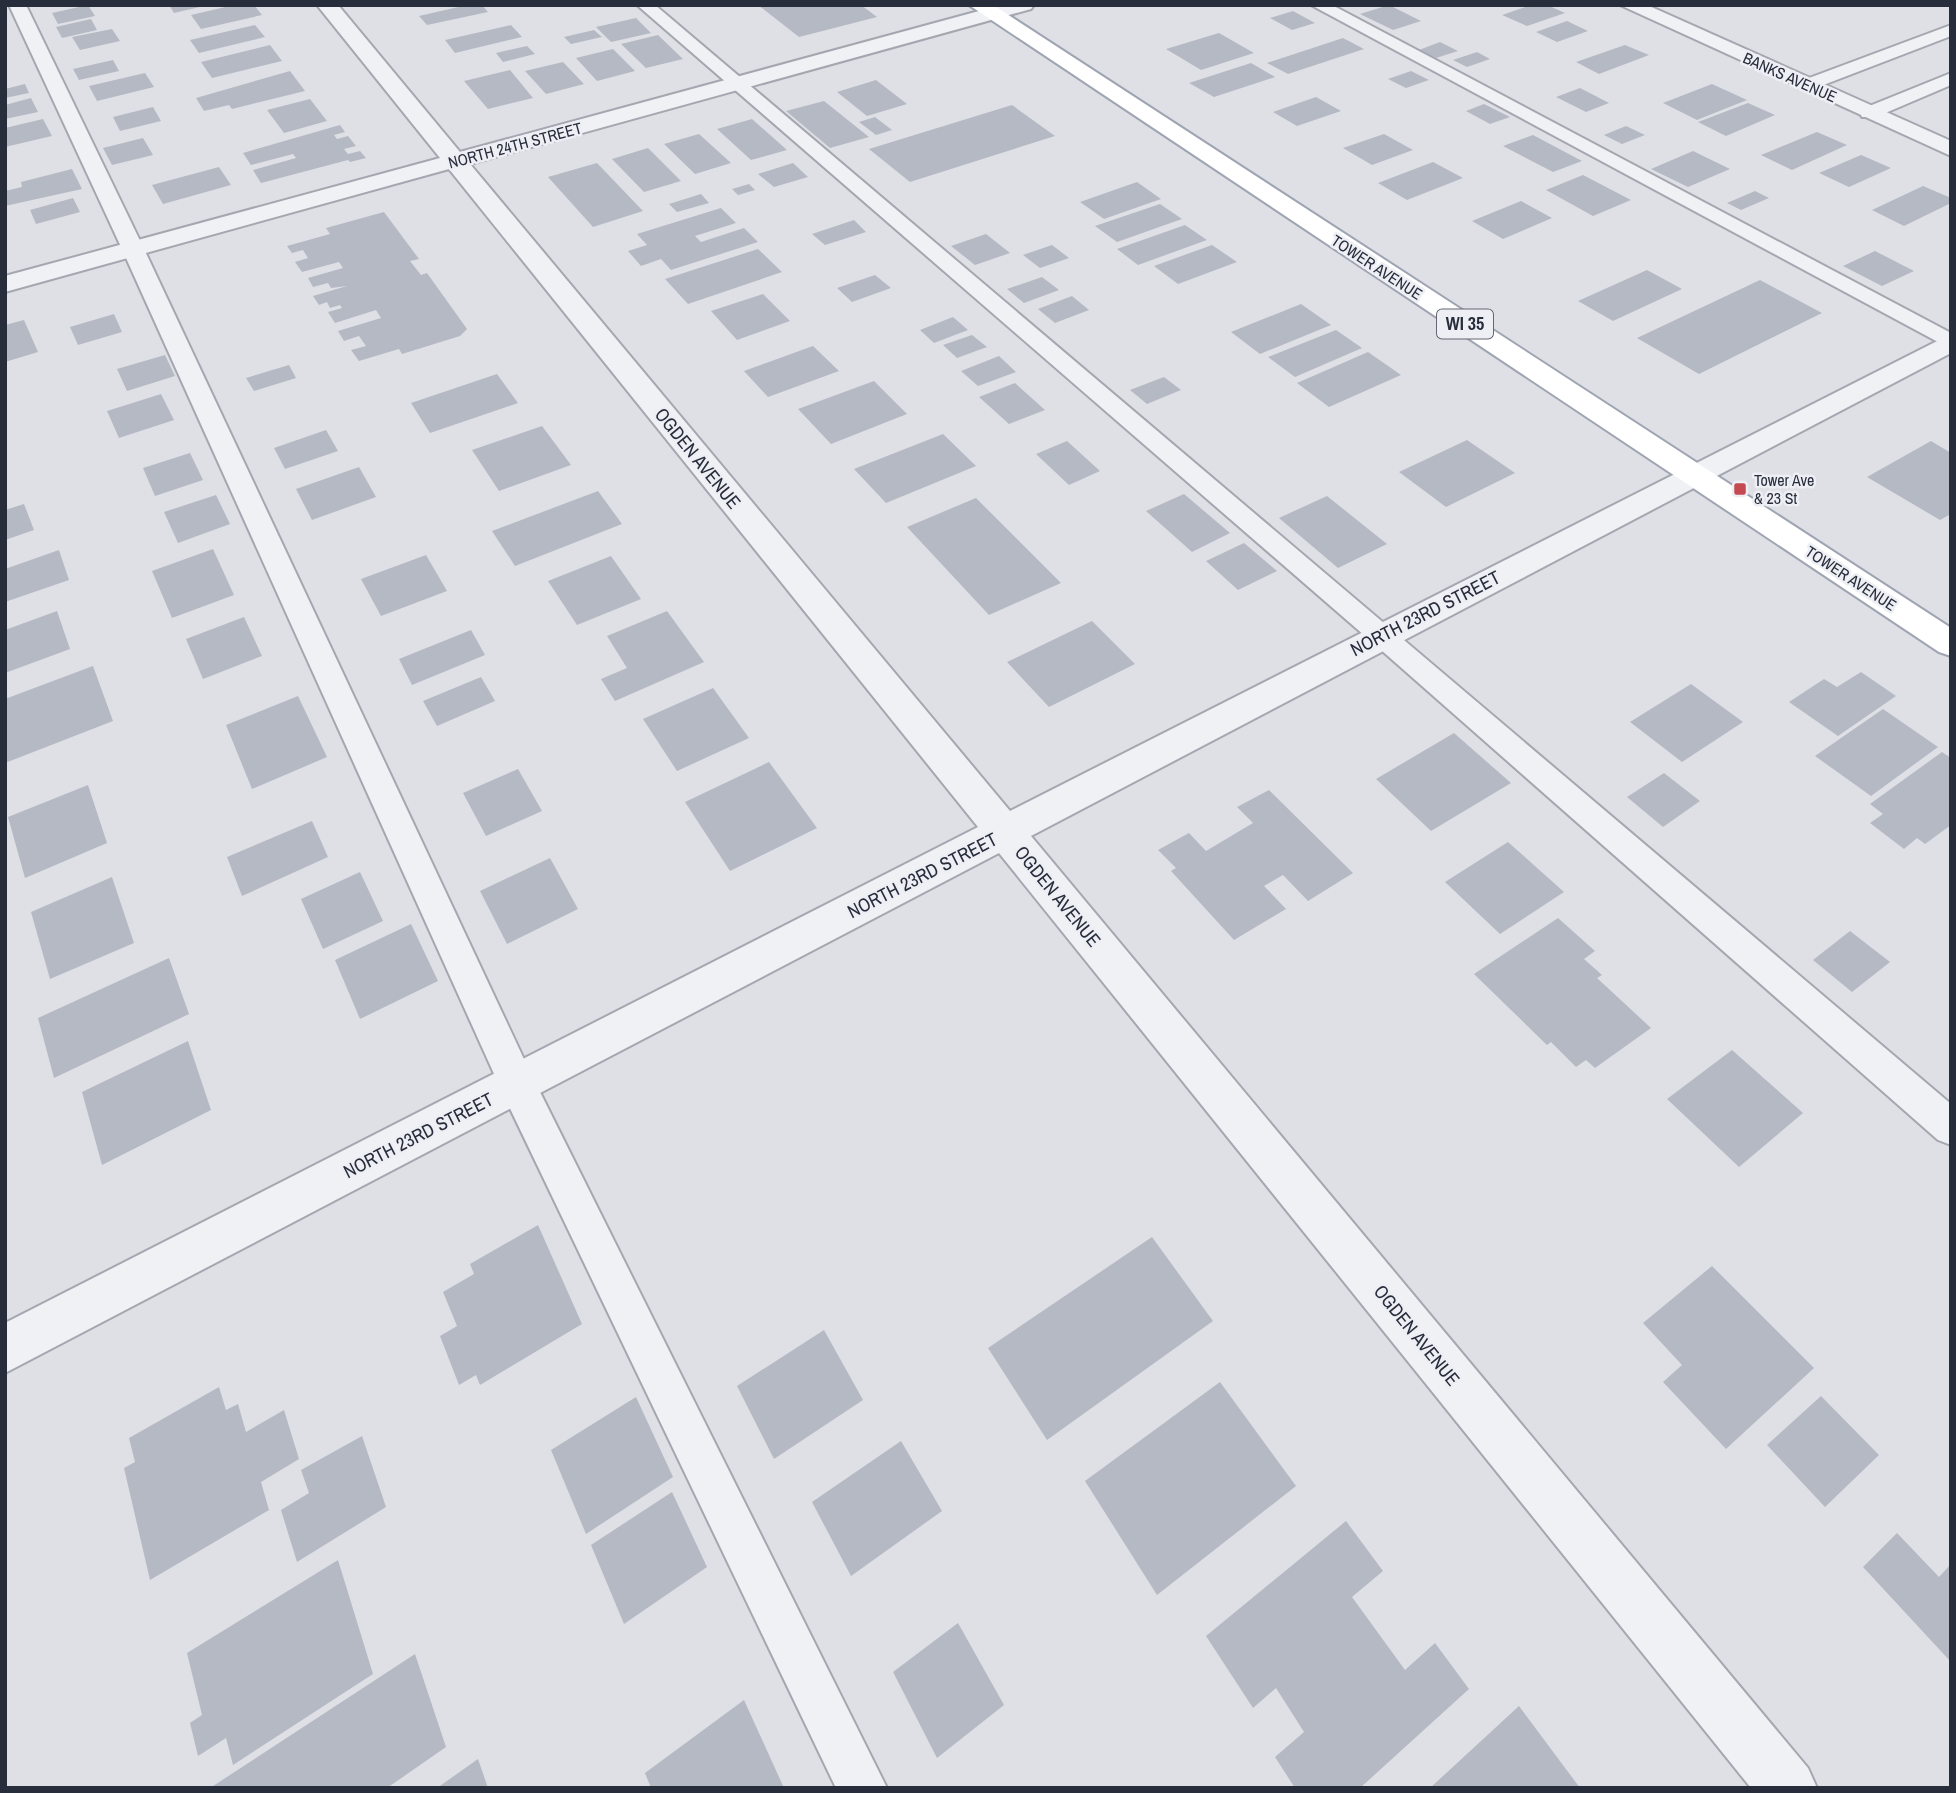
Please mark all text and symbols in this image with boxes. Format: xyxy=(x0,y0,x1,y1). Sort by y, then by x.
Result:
street label: BANKS AVENUE xyxy=(1740,47,1840,107)
street label: NORTH 24TH STREET xyxy=(446,117,584,173)
street label: TOWER AVENUE xyxy=(1327,229,1427,305)
road number: WI 35 xyxy=(1437,310,1493,338)
street label: OGDEN AVENUE xyxy=(649,402,747,514)
place label: Tower Ave & 23 St xyxy=(1754,469,1814,509)
marker: Tower Ave & 23 St xyxy=(1732,481,1748,497)
street label: TOWER AVENUE xyxy=(1801,540,1901,616)
street label: NORTH 23RD STREET xyxy=(1346,564,1505,662)
street label: NORTH 23RD STREET xyxy=(843,826,1002,924)
street label: OGDEN AVENUE xyxy=(1009,840,1107,952)
street label: NORTH 23RD STREET xyxy=(339,1086,498,1184)
street label: OGDEN AVENUE xyxy=(1368,1279,1466,1391)

